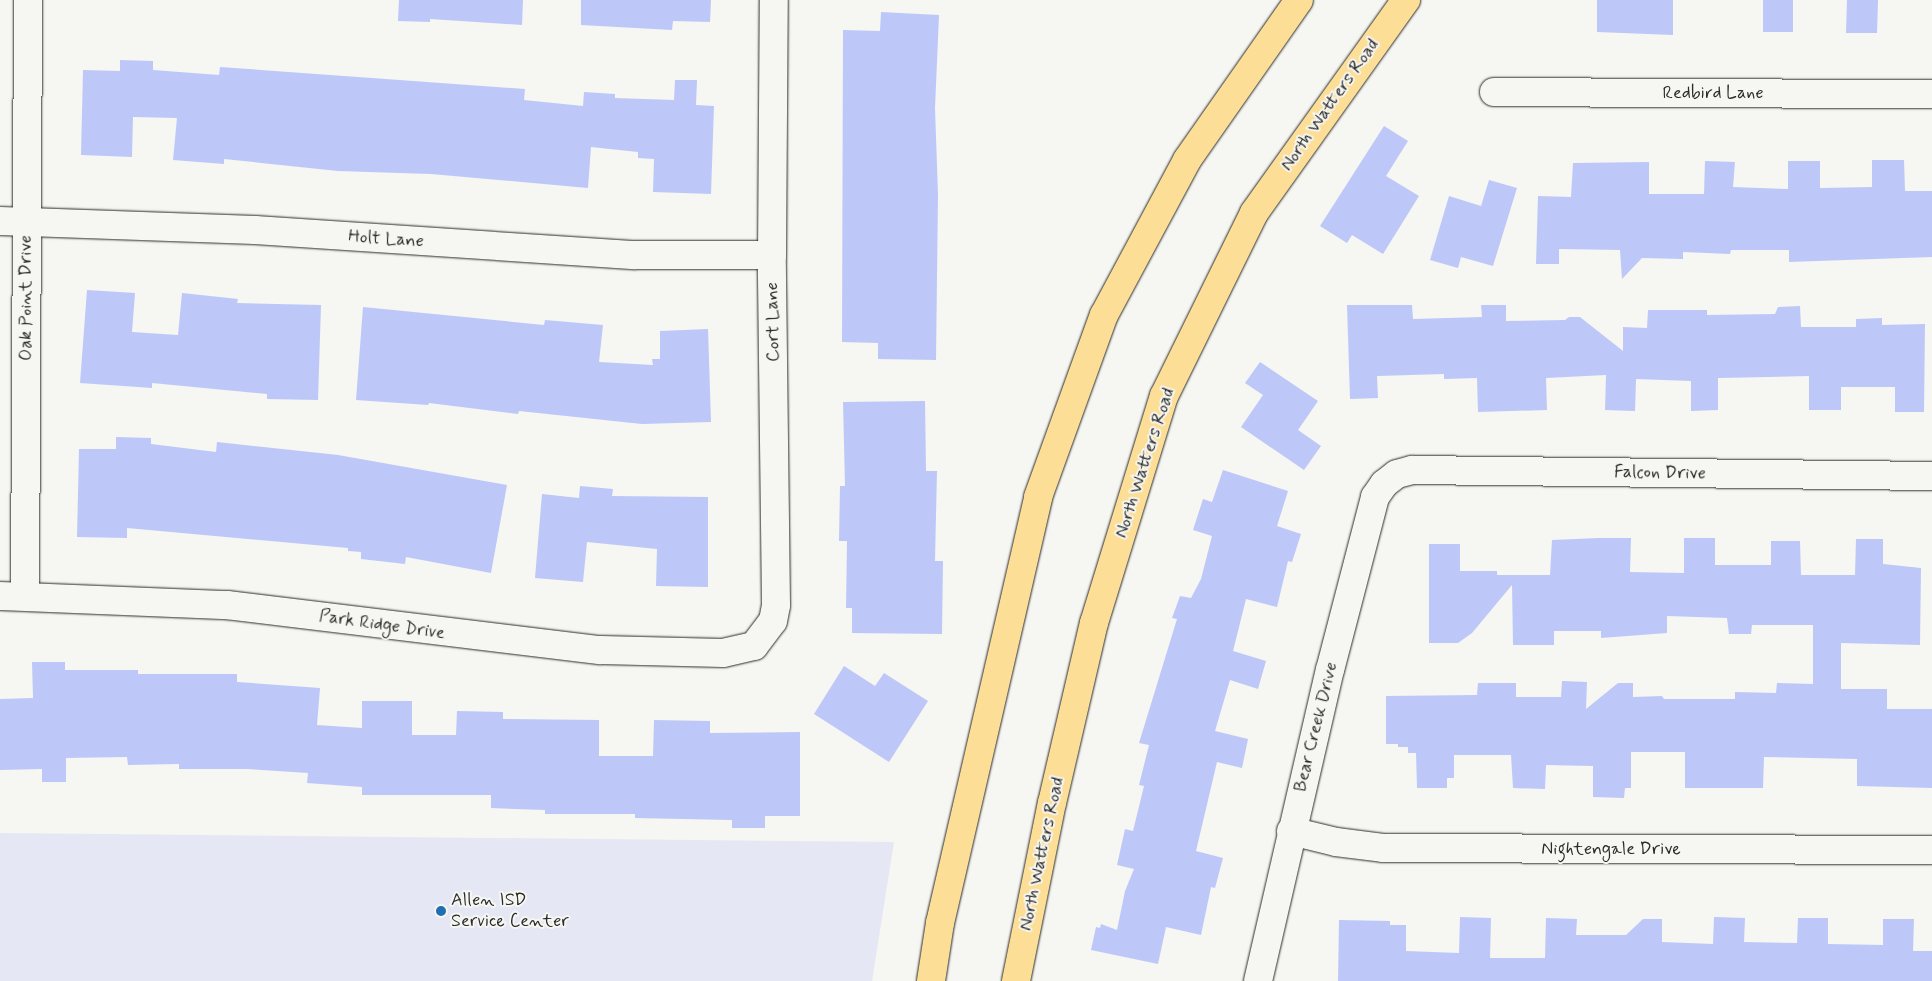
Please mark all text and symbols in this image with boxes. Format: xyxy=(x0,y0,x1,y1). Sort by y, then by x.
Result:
street label: North Watters Road xyxy=(1277,35,1383,175)
street label: Redbird Lane xyxy=(1662,82,1764,104)
street label: Holt Lane xyxy=(347,226,425,252)
street label: Oak Point Drive xyxy=(15,239,37,357)
street label: Cort Lane xyxy=(762,282,784,362)
street label: North Watters Road xyxy=(1111,386,1179,540)
street label: Falcon Drive xyxy=(1615,461,1705,485)
street label: Park Ridge Drive xyxy=(318,606,446,644)
street label: Bear Creek Drive xyxy=(1290,661,1342,793)
street label: North Watters Road xyxy=(1015,776,1069,932)
street label: Nightengale Drive xyxy=(1542,838,1680,860)
place label: Allen ISD Service Center xyxy=(451,890,565,932)
marker: Allen ISD Service Center xyxy=(435,905,447,917)

